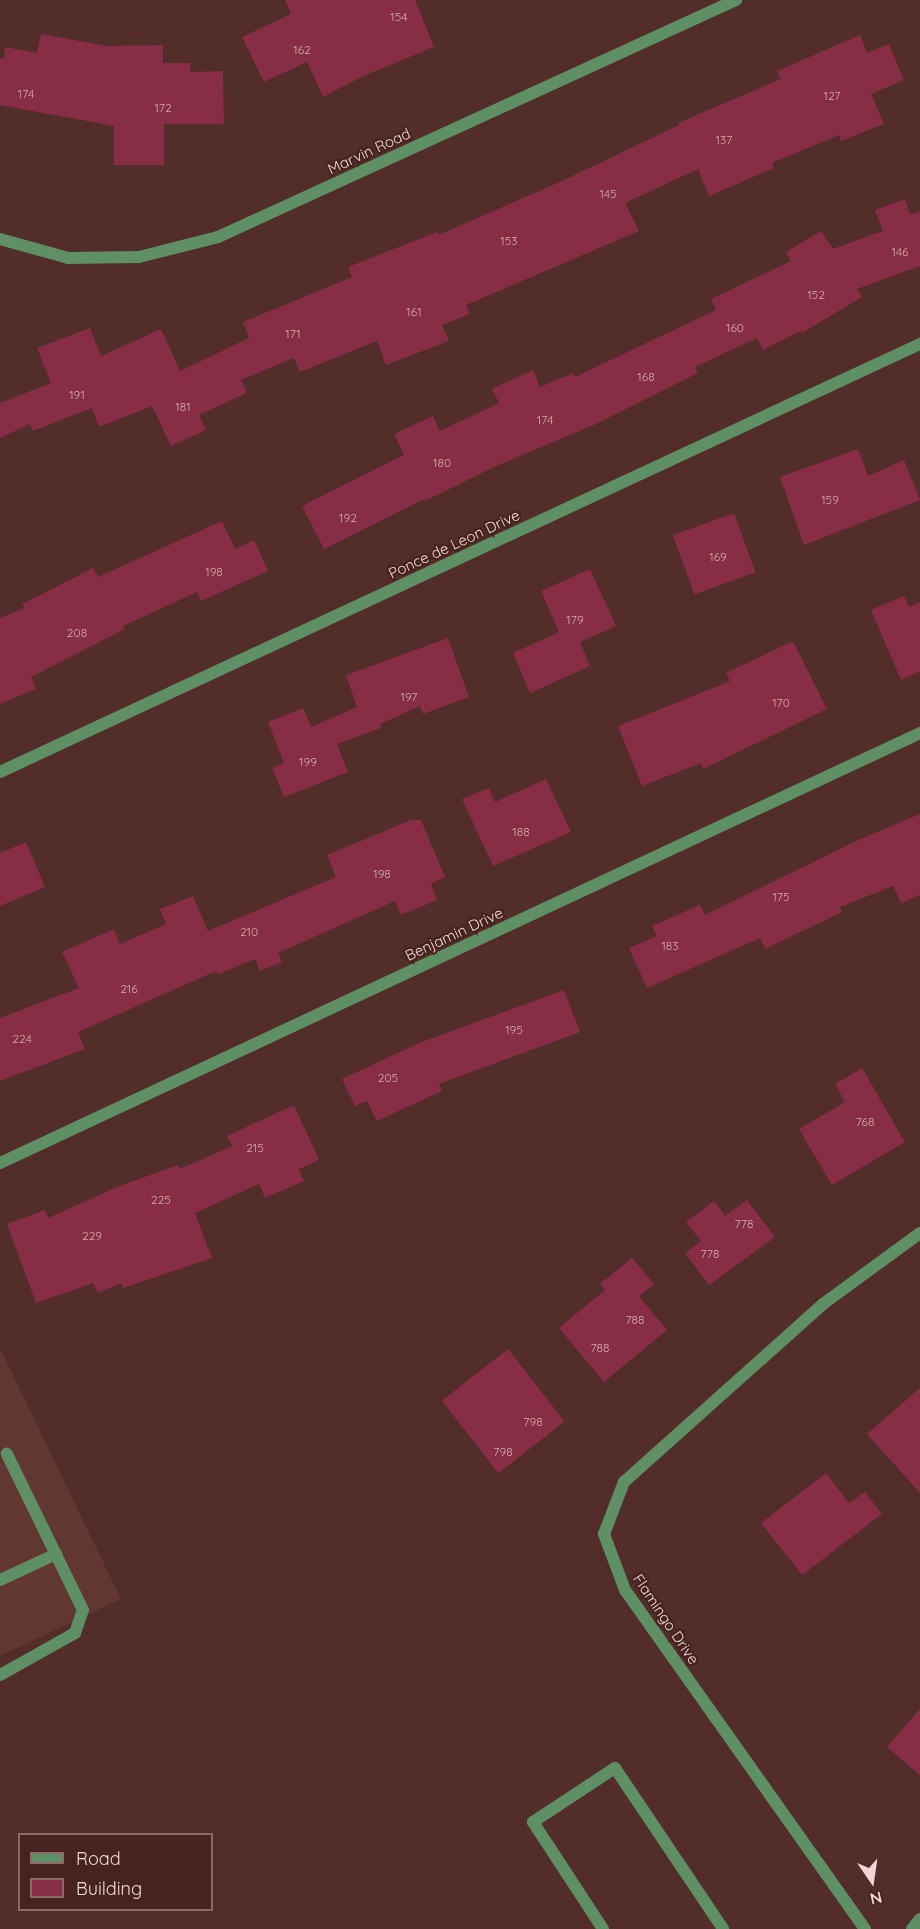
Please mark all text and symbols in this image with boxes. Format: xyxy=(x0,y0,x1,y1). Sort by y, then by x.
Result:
house number: 154 xyxy=(390,10,408,24)
house number: 162 xyxy=(293,43,311,57)
house number: 174 xyxy=(18,87,34,101)
house number: 127 xyxy=(823,89,841,103)
house number: 172 xyxy=(154,101,172,115)
street label: Marvin Road xyxy=(325,124,413,178)
house number: 137 xyxy=(716,133,732,147)
house number: 145 xyxy=(599,187,617,201)
house number: 153 xyxy=(500,234,518,248)
house number: 146 xyxy=(891,245,909,259)
house number: 152 xyxy=(807,288,825,302)
house number: 161 xyxy=(406,305,422,319)
house number: 160 xyxy=(726,321,744,335)
house number: 171 xyxy=(285,327,301,341)
house number: 168 xyxy=(637,370,655,384)
house number: 191 xyxy=(69,388,85,402)
house number: 181 xyxy=(175,400,191,414)
house number: 174 xyxy=(537,413,553,427)
house number: 180 xyxy=(433,456,451,470)
house number: 159 xyxy=(821,493,839,507)
street label: Ponce de Leon Drive xyxy=(385,506,523,582)
house number: 192 xyxy=(339,511,357,525)
house number: 169 xyxy=(709,550,727,564)
house number: 198 xyxy=(205,565,223,579)
house number: 179 xyxy=(566,613,584,627)
house number: 208 xyxy=(67,626,87,640)
house number: 197 xyxy=(401,690,417,704)
house number: 170 xyxy=(772,696,790,710)
house number: 199 xyxy=(299,755,317,769)
house number: 188 xyxy=(512,825,530,839)
house number: 198 xyxy=(373,867,391,881)
house number: 175 xyxy=(772,890,790,904)
street label: Benjamin Drive xyxy=(402,903,506,965)
house number: 210 xyxy=(240,925,258,939)
house number: 183 xyxy=(661,939,679,953)
house number: 216 xyxy=(120,982,138,996)
house number: 195 xyxy=(505,1023,523,1037)
house number: 224 xyxy=(12,1032,32,1046)
house number: 205 xyxy=(378,1071,398,1085)
house number: 768 xyxy=(856,1115,874,1129)
house number: 215 xyxy=(246,1141,264,1155)
house number: 225 xyxy=(151,1193,171,1207)
house number: 778 xyxy=(735,1217,753,1231)
house number: 229 xyxy=(82,1229,102,1243)
house number: 778 xyxy=(701,1247,719,1261)
house number: 788 xyxy=(625,1313,645,1327)
house number: 788 xyxy=(590,1341,610,1355)
house number: 798 xyxy=(523,1415,543,1429)
house number: 798 xyxy=(493,1445,513,1459)
street label: Flamingo Drive xyxy=(629,1570,703,1668)
legend xyxy=(18,1833,213,1911)
text: Road xyxy=(76,1847,121,1870)
north arrow xyxy=(842,1851,902,1911)
text: Building xyxy=(76,1877,142,1900)
text: N xyxy=(868,1887,884,1910)

